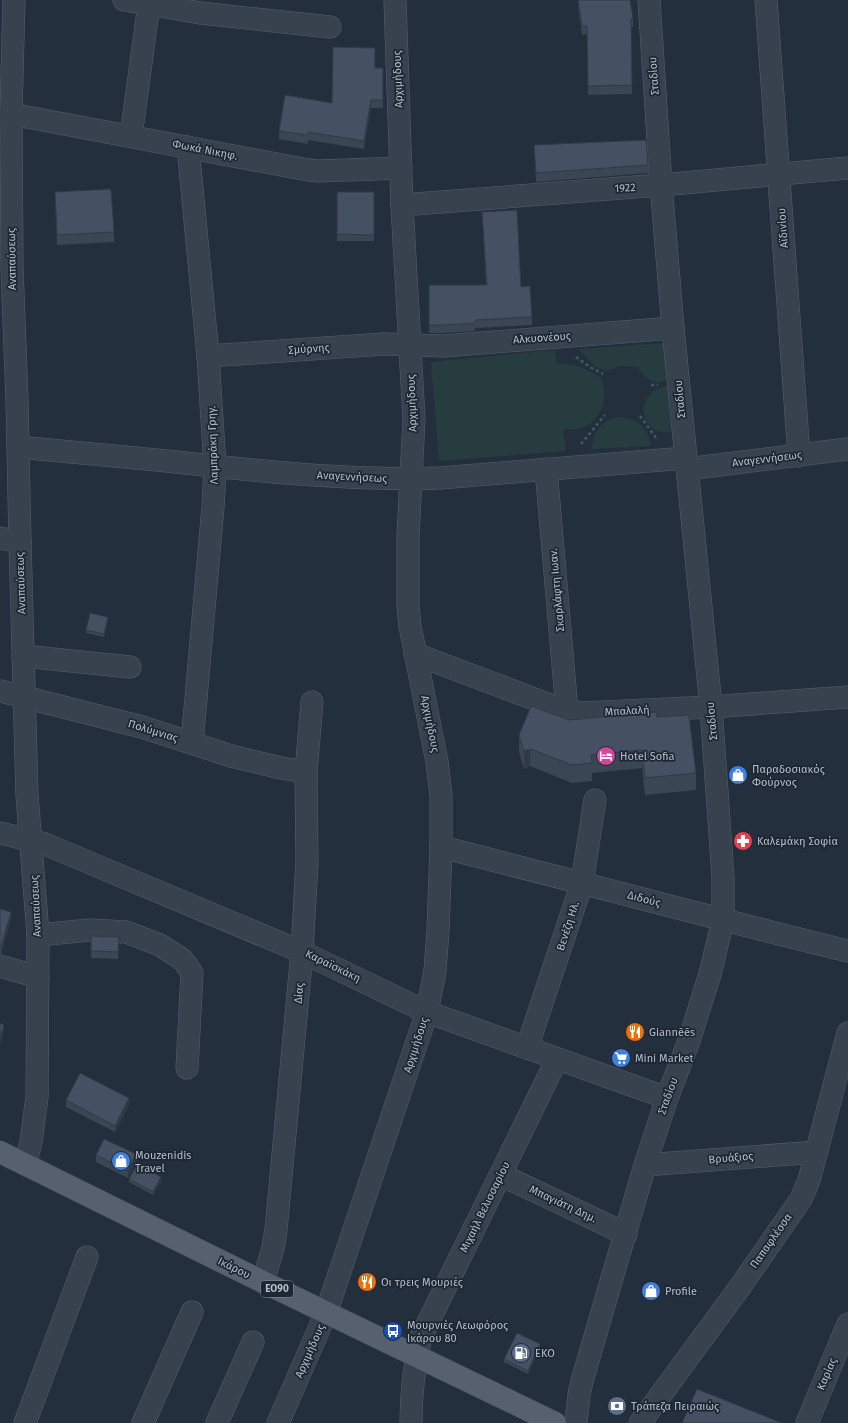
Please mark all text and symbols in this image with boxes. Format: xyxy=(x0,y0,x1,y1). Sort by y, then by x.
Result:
street label: Αρχιμήδους xyxy=(390,50,406,108)
street label: Σταδίου xyxy=(646,56,662,96)
street label: Φωκά Νικηφ. xyxy=(171,137,239,163)
street label: 1922 xyxy=(614,181,636,195)
street label: Αϊδινίου xyxy=(775,208,791,248)
street label: Αναπαύσεως xyxy=(5,228,19,290)
street label: Αλκυονέους xyxy=(513,329,571,347)
street label: Σμύρνης xyxy=(288,341,330,357)
street label: Αρχιμήδους xyxy=(404,374,420,432)
street label: Σταδίου xyxy=(672,379,688,419)
street label: Λαμπράκη Γρηγ. xyxy=(205,405,221,485)
street label: Αναγεννήσεως xyxy=(731,448,803,470)
street label: Αναγεννήσεως xyxy=(316,469,388,485)
street label: Σκαρλάφτη Ιωαν. xyxy=(547,548,567,632)
street label: Αναπαύσεως xyxy=(13,552,29,614)
street label: Αρχιμήδους xyxy=(418,694,442,754)
street label: Σταδίου xyxy=(704,701,720,741)
street label: Μπαλαλή xyxy=(604,703,650,719)
street label: Πολύμνιας xyxy=(126,717,180,745)
hotel icon: Hotel Sofia xyxy=(595,745,617,767)
place label: Hotel Sofia xyxy=(620,750,675,763)
place label: Παραδοσιακός Φούρνος xyxy=(752,763,825,789)
shop icon: Παραδοσιακός Φούρνος xyxy=(727,764,749,786)
pharmacy icon: Καλεμάκη Σοφία xyxy=(732,830,754,852)
place label: Καλεμάκη Σοφία xyxy=(757,835,838,848)
street label: Αναπαύσεως xyxy=(28,875,44,937)
street label: Διδούς xyxy=(626,888,662,910)
street label: Βενέζη Ηλ. xyxy=(554,899,582,952)
street label: Καραϊσκάκη xyxy=(303,947,363,985)
street label: Δίας xyxy=(292,982,306,1004)
street label: Αρχιμήδους xyxy=(401,1015,431,1075)
restaurant icon: Giannēēs xyxy=(624,1021,646,1043)
place label: Giannēēs xyxy=(649,1026,695,1039)
supermarket icon: Mini Market xyxy=(610,1047,632,1069)
place label: Mini Market xyxy=(635,1052,693,1065)
street label: Σταδίου xyxy=(655,1076,681,1116)
place label: Mouzenidis Travel xyxy=(135,1149,191,1175)
shop icon: Mouzenidis Travel xyxy=(110,1150,132,1172)
street label: Βρυάξιος xyxy=(708,1150,754,1166)
street label: Μιχαήλ Βελισσαρίου xyxy=(457,1159,513,1255)
street label: Μπαγιάτη Δημ. xyxy=(527,1183,599,1225)
street label: Παπαφλέσσα xyxy=(747,1211,795,1271)
street label: Ικάρου xyxy=(216,1255,252,1281)
restaurant icon: Οι τρεις Μουριές xyxy=(356,1271,378,1293)
place label: Οι τρεις Μουριές xyxy=(381,1276,463,1289)
shop icon: Profile xyxy=(640,1280,662,1302)
road number: ΕΟ90 xyxy=(261,1281,293,1297)
place label: Profile xyxy=(665,1285,697,1298)
place label: Μουρνιές Λεωφόρος Ικάρου 80 xyxy=(407,1319,508,1345)
bus stop icon: Μουρνιές Λεωφόρος Ικάρου 80 xyxy=(382,1320,404,1342)
street label: Αρχιμήδους xyxy=(292,1322,328,1380)
fuel station icon: ΕΚΟ xyxy=(510,1342,532,1364)
place label: ΕΚΟ xyxy=(535,1347,555,1360)
street label: Καρίας xyxy=(814,1356,840,1392)
bank icon: Τράπεζα Πειραιώς xyxy=(606,1395,628,1417)
place label: Τράπεζα Πειραιώς xyxy=(631,1400,719,1413)

